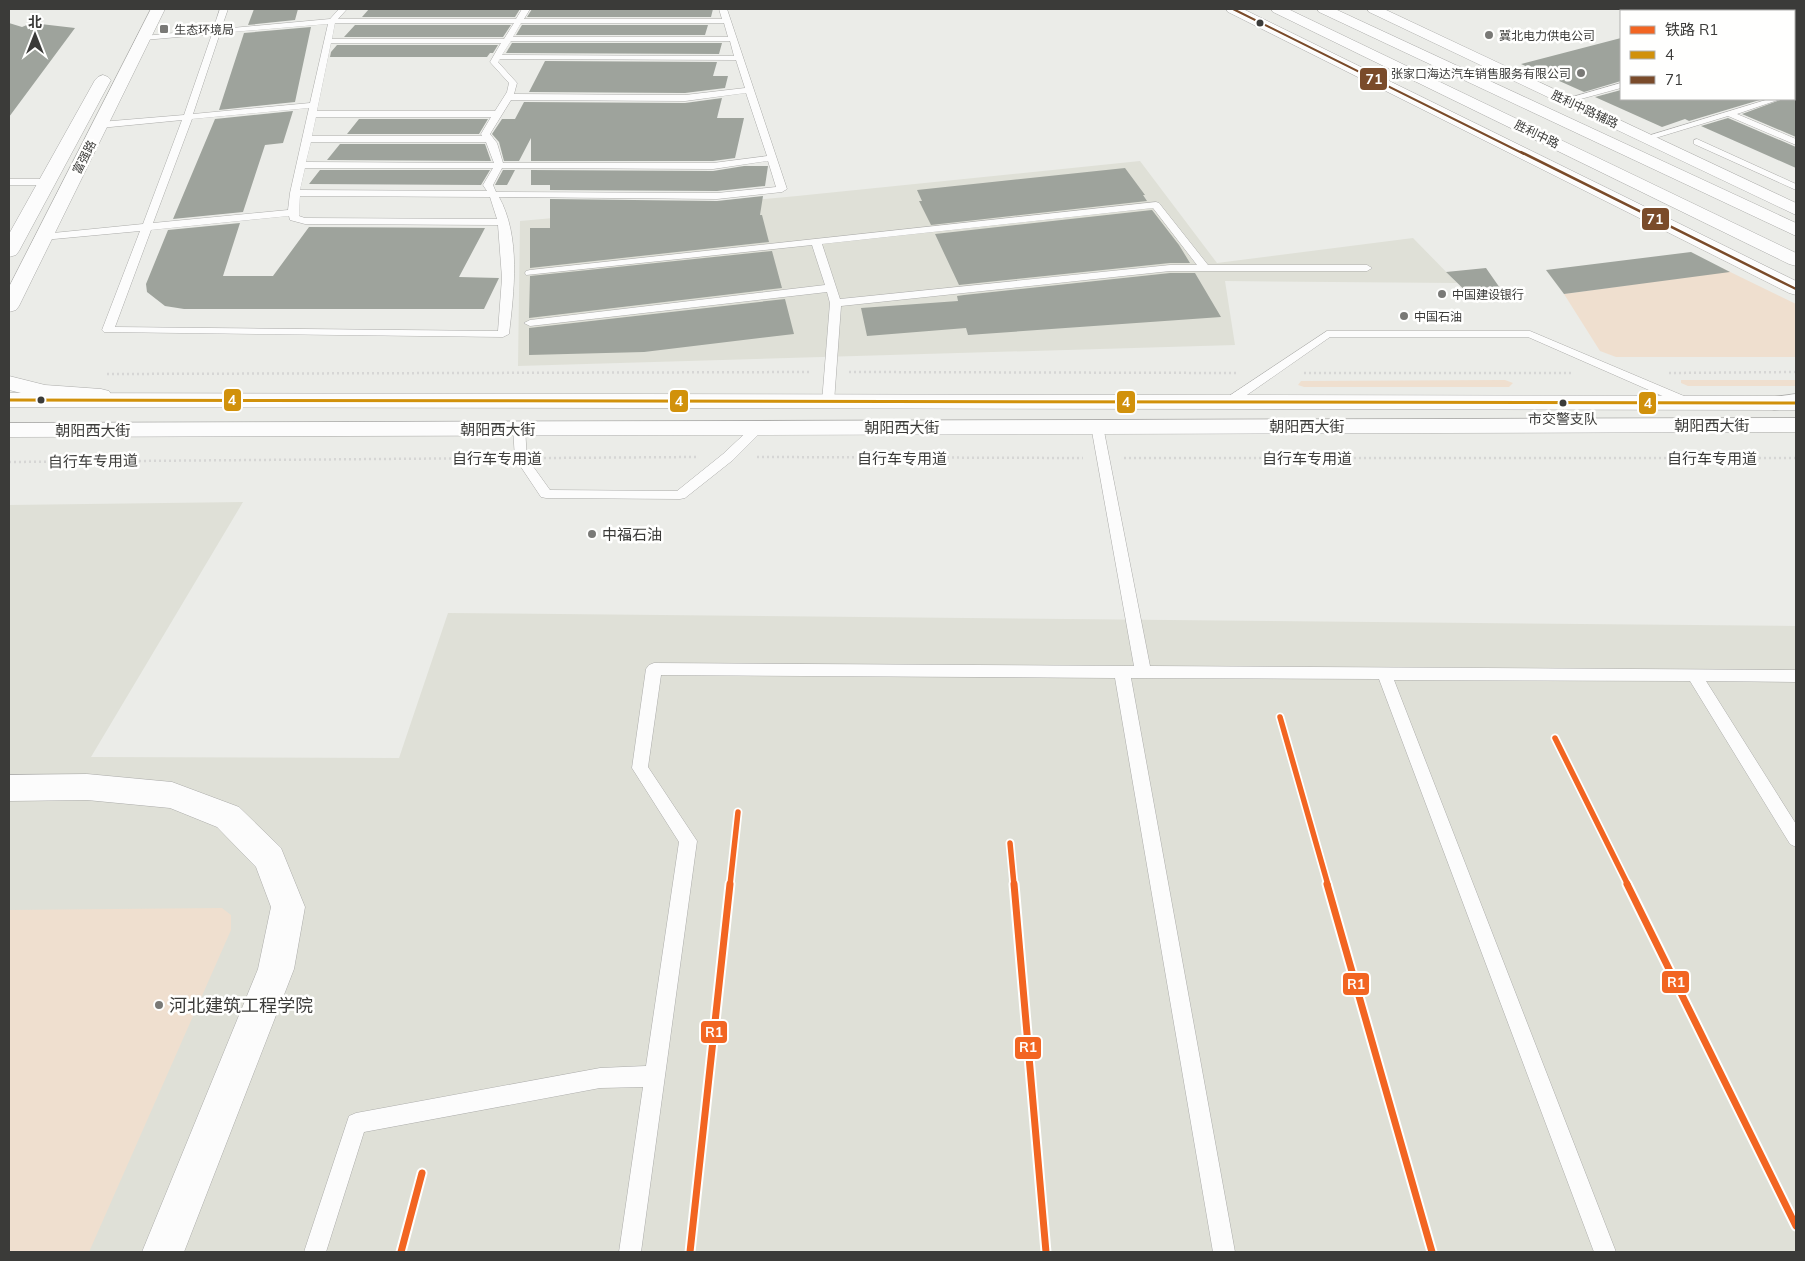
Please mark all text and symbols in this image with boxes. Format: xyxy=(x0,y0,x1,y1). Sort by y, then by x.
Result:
north arrow xyxy=(10,10,60,60)
legend xyxy=(1620,10,1795,100)
text: 北 xyxy=(28,13,42,31)
unlabelled marker xyxy=(1255,18,1265,28)
text: 铁路 R1 xyxy=(1665,20,1718,39)
place label: 生态环境局 xyxy=(174,22,234,37)
marker: 生态环境局 xyxy=(158,23,170,35)
place label: 冀北电力供电公司 xyxy=(1499,28,1595,43)
marker: 冀北电力供电公司 xyxy=(1483,29,1495,41)
text: 4 xyxy=(1665,45,1674,64)
place label: 张家口海达汽车销售服务有限公司 xyxy=(1391,66,1571,81)
line badge: 71 xyxy=(1359,67,1388,91)
marker: 张家口海达汽车销售服务有限公司 xyxy=(1575,67,1587,79)
text: 71 xyxy=(1366,70,1382,88)
text: 71 xyxy=(1665,70,1683,89)
street label: 胜利中路辅路 xyxy=(1549,87,1621,131)
street label: 胜利中路 xyxy=(1512,117,1562,151)
street label: 富强路 xyxy=(69,138,99,176)
line badge: 71 xyxy=(1641,207,1670,231)
text: 71 xyxy=(1647,210,1663,228)
place label: 中国建设银行 xyxy=(1452,287,1524,302)
marker: 中国建设银行 xyxy=(1436,288,1448,300)
place label: 中国石油 xyxy=(1414,309,1462,324)
marker: 中国石油 xyxy=(1398,310,1410,322)
line badge: 4 xyxy=(223,388,242,412)
line badge: 4 xyxy=(669,389,689,413)
line badge: 4 xyxy=(1116,390,1136,414)
text: 4 xyxy=(228,391,237,409)
line badge: 4 xyxy=(1638,391,1657,415)
text: 4 xyxy=(675,392,684,410)
text: 4 xyxy=(1122,393,1131,411)
text: 4 xyxy=(1644,394,1653,412)
unlabelled marker xyxy=(36,395,46,405)
marker: 市交警支队 xyxy=(1558,398,1568,408)
place label: 市交警支队 xyxy=(1528,410,1598,428)
street label: 朝阳西大街 xyxy=(1674,416,1750,435)
street label: 朝阳西大街 xyxy=(1269,417,1345,436)
street label: 朝阳西大街 xyxy=(864,418,940,437)
street label: 朝阳西大街 xyxy=(460,420,536,439)
street label: 朝阳西大街 xyxy=(55,421,131,440)
street label: 自行车专用道 xyxy=(452,449,542,468)
street label: 自行车专用道 xyxy=(857,449,947,468)
street label: 自行车专用道 xyxy=(1262,449,1352,468)
street label: 自行车专用道 xyxy=(1667,449,1757,468)
street label: 自行车专用道 xyxy=(48,451,138,471)
place label: 中福石油 xyxy=(602,525,662,544)
marker: 中福石油 xyxy=(586,528,598,540)
line badge: R1 xyxy=(1661,970,1690,994)
line badge: R1 xyxy=(1342,972,1370,996)
text: R1 xyxy=(1667,973,1685,991)
text: R1 xyxy=(1347,975,1365,993)
place label: 河北建筑工程学院 xyxy=(169,994,313,1017)
marker: 河北建筑工程学院 xyxy=(153,999,165,1011)
line badge: R1 xyxy=(700,1020,728,1044)
text: R1 xyxy=(705,1023,723,1041)
line badge: R1 xyxy=(1014,1036,1042,1060)
text: R1 xyxy=(1019,1038,1037,1056)

